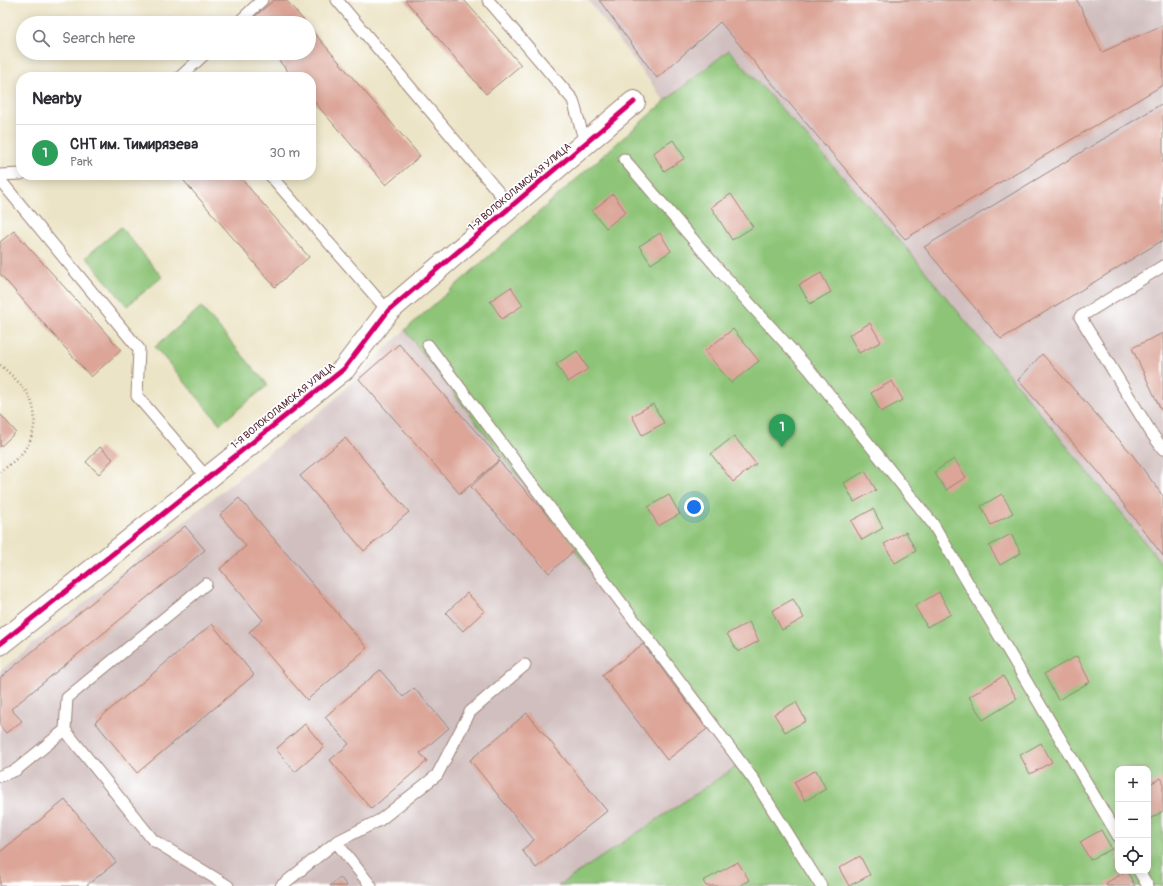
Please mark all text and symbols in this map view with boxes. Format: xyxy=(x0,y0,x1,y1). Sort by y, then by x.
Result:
search box xyxy=(16,16,316,60)
icon: search xyxy=(30,27,52,49)
text: Search here xyxy=(62,29,135,48)
text: Nearby xyxy=(32,88,81,109)
text: СНТ им. Тимирязева xyxy=(70,135,198,154)
street label: 1-Я ВОЛОКОЛАМСКАЯ УЛИЦА xyxy=(466,140,574,233)
text: 1 xyxy=(42,145,48,161)
text: 30 m xyxy=(270,145,300,161)
text: Park xyxy=(70,154,93,170)
street label: 1-Я ВОЛОКОЛАМСКАЯ УЛИЦА xyxy=(229,360,338,452)
pin: 1 xyxy=(769,414,795,447)
your location xyxy=(684,497,704,517)
map controls xyxy=(1115,766,1151,874)
button: + xyxy=(1115,766,1151,802)
button: − xyxy=(1115,802,1151,838)
button: locate xyxy=(1115,838,1151,874)

